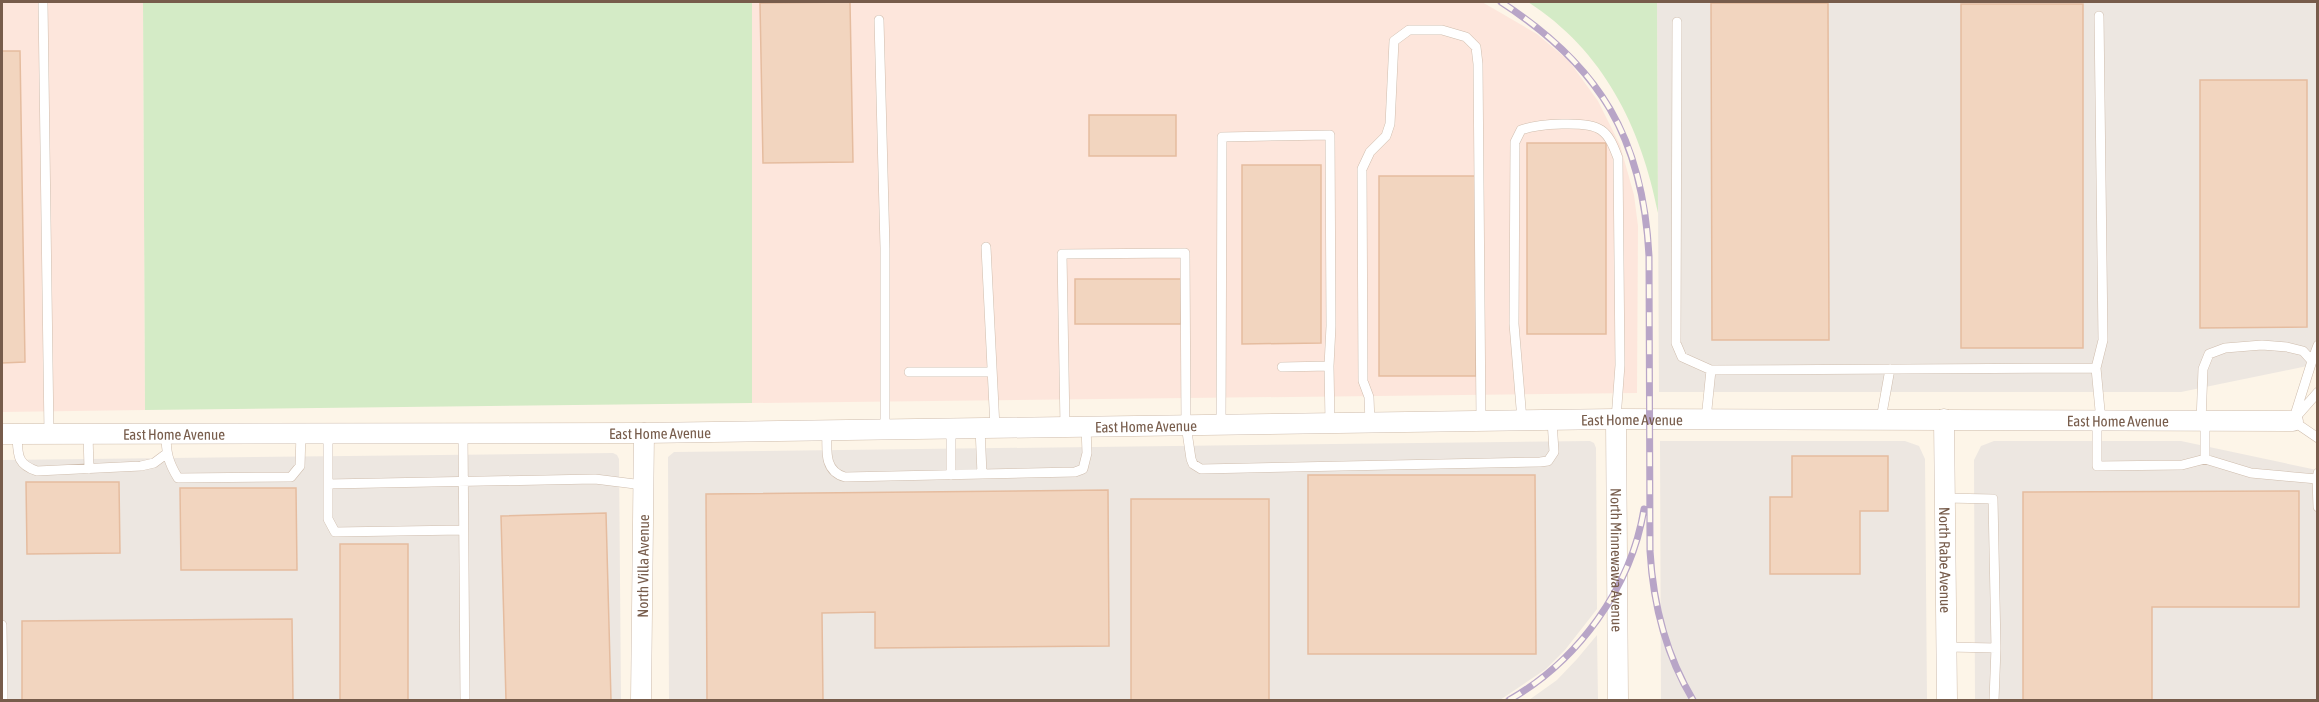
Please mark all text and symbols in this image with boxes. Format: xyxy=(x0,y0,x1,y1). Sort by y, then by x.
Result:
street label: East Home Avenue xyxy=(1581,410,1683,428)
street label: East Home Avenue xyxy=(2067,412,2169,429)
street label: East Home Avenue xyxy=(1095,417,1197,435)
street label: East Home Avenue xyxy=(609,424,711,442)
street label: East Home Avenue xyxy=(123,425,225,442)
street label: North Minnewawa Avenue xyxy=(1608,488,1626,632)
street label: North Rabe Avenue xyxy=(1936,507,1955,613)
street label: North Villa Avenue xyxy=(633,514,652,618)

